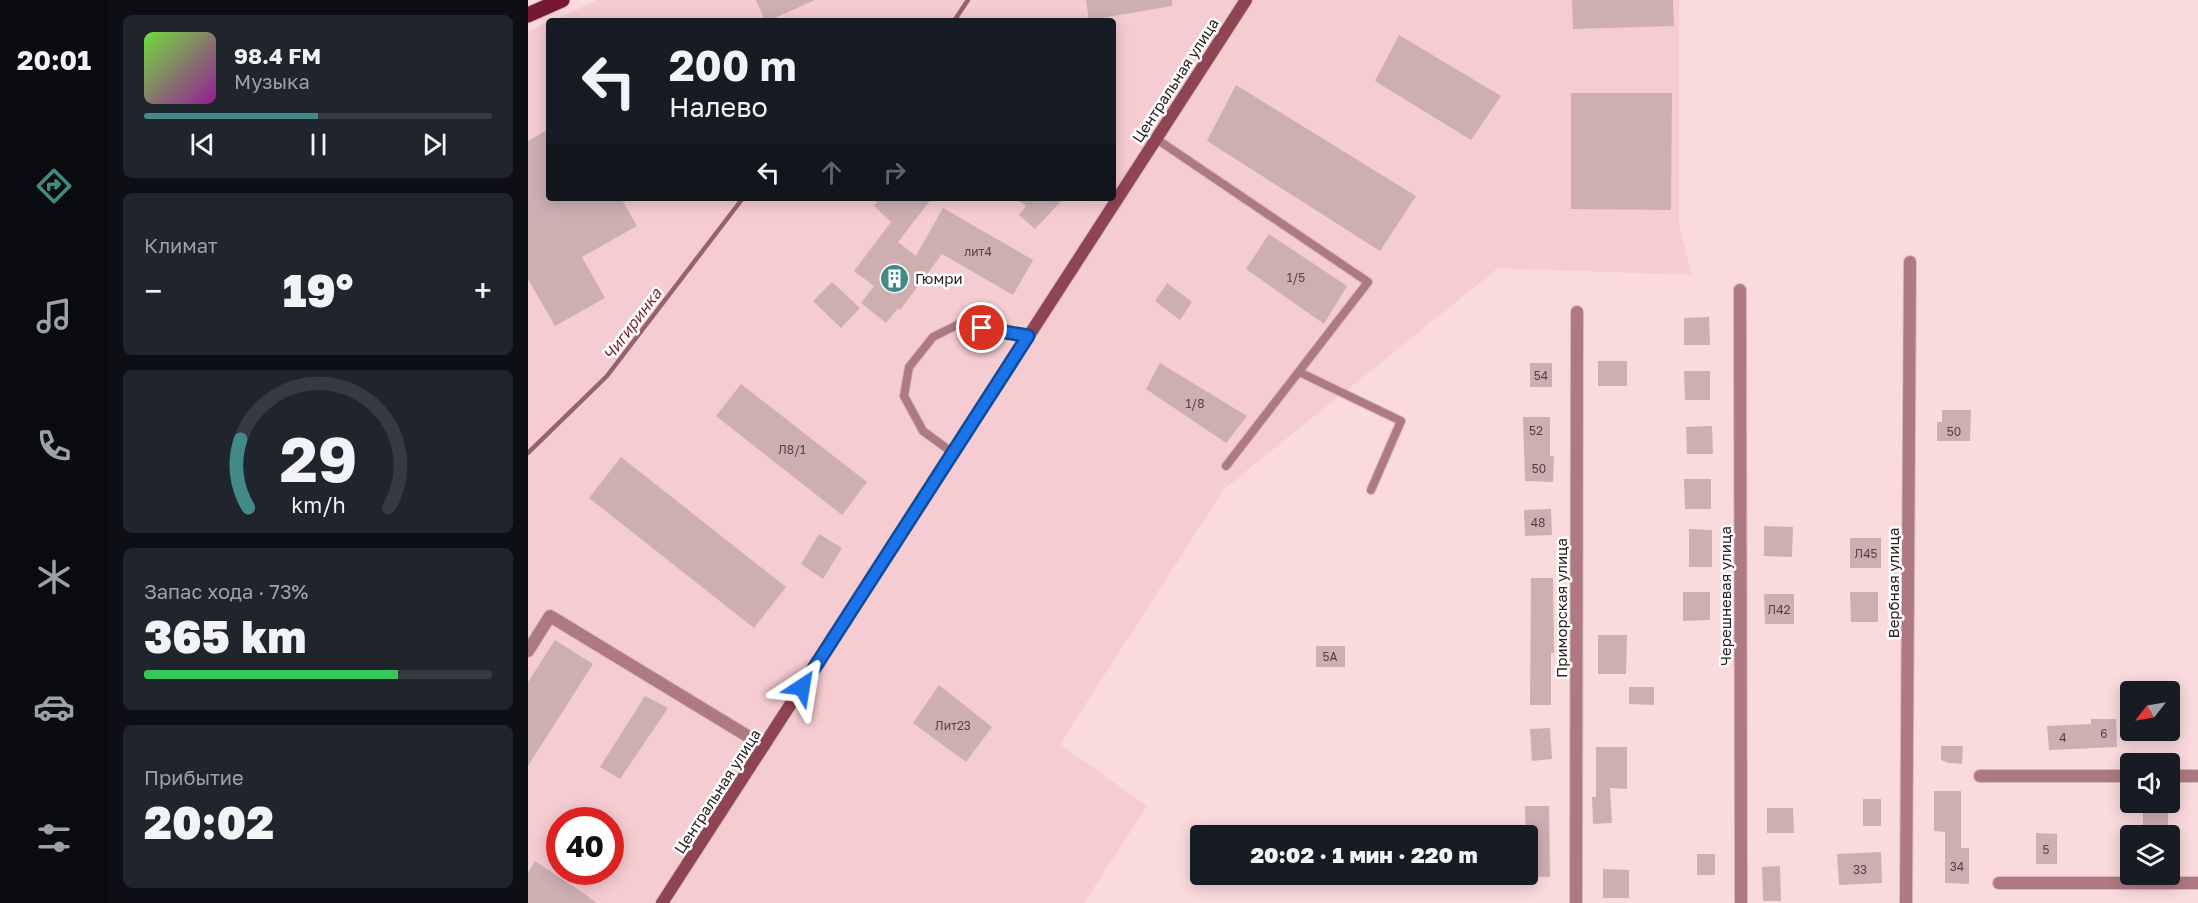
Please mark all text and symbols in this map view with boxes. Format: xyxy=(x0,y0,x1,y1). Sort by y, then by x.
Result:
street label: Центральная улица xyxy=(1128,14,1222,146)
text: 200 m xyxy=(669,40,796,90)
text: 98.4 FM xyxy=(234,42,321,69)
icon: left xyxy=(570,42,648,120)
text: 20:01 xyxy=(17,44,91,76)
text: Музыка xyxy=(234,69,310,93)
text: Налево xyxy=(669,91,768,123)
icon: previous xyxy=(186,128,219,161)
icon: pause xyxy=(302,128,335,161)
icon: next xyxy=(418,128,451,161)
icon: left xyxy=(752,156,785,189)
icon: ahead xyxy=(815,156,848,189)
icon: right xyxy=(878,156,911,189)
icon: directions xyxy=(33,165,75,207)
text: Климат xyxy=(144,233,218,257)
house number: лит4 xyxy=(964,244,992,259)
building icon: Гюмри xyxy=(878,262,910,294)
text: 19° xyxy=(283,263,353,317)
place label: Гюмри xyxy=(915,269,963,287)
house number: 1/5 xyxy=(1287,270,1305,285)
text: − xyxy=(144,271,162,310)
text: + xyxy=(474,271,492,310)
water label: Чигиринка xyxy=(598,283,666,364)
icon: music xyxy=(33,295,75,337)
pin xyxy=(956,302,1007,353)
icon: arrive xyxy=(965,311,998,344)
house number: 54 xyxy=(1534,368,1548,383)
house number: 1/8 xyxy=(1186,396,1204,411)
text: 29 xyxy=(279,422,357,497)
house number: 52 xyxy=(1529,423,1543,438)
house number: 50 xyxy=(1947,424,1961,439)
icon: phone xyxy=(33,425,75,467)
house number: Л8/1 xyxy=(778,442,806,457)
house number: 50 xyxy=(1532,461,1546,476)
text: km/h xyxy=(291,493,345,519)
house number: 48 xyxy=(1531,515,1545,530)
street label: Черешневая улица xyxy=(1716,526,1734,666)
street label: Вербная улица xyxy=(1884,528,1902,638)
street label: Приморская улица xyxy=(1552,538,1570,678)
house number: Л45 xyxy=(1855,546,1877,561)
icon: climate xyxy=(33,556,75,598)
text: Запас хода · 73% xyxy=(144,579,308,603)
house number: Л42 xyxy=(1768,602,1790,617)
text: 365 km xyxy=(144,609,306,663)
house number: 5А xyxy=(1322,649,1338,664)
position arrow xyxy=(770,655,834,719)
north arrow xyxy=(2120,681,2180,741)
map controls xyxy=(2120,681,2180,885)
icon: car xyxy=(33,686,75,728)
house number: Лит23 xyxy=(935,718,971,733)
street label: Центральная улица xyxy=(670,725,764,857)
house number: 6 xyxy=(2100,726,2108,741)
house number: 4 xyxy=(2059,730,2067,745)
button: sound xyxy=(2120,753,2180,813)
text: Прибытие xyxy=(144,765,244,789)
text: 20:02 xyxy=(144,795,274,849)
speed limit sign: 40 xyxy=(546,807,624,885)
icon: filters xyxy=(33,817,75,859)
button: layers xyxy=(2120,825,2180,885)
text: 20:02 · 1 мин · 220 m xyxy=(1250,841,1478,868)
house number: 5 xyxy=(2043,842,2050,857)
house number: 34 xyxy=(1950,859,1964,874)
house number: 33 xyxy=(1853,862,1867,877)

